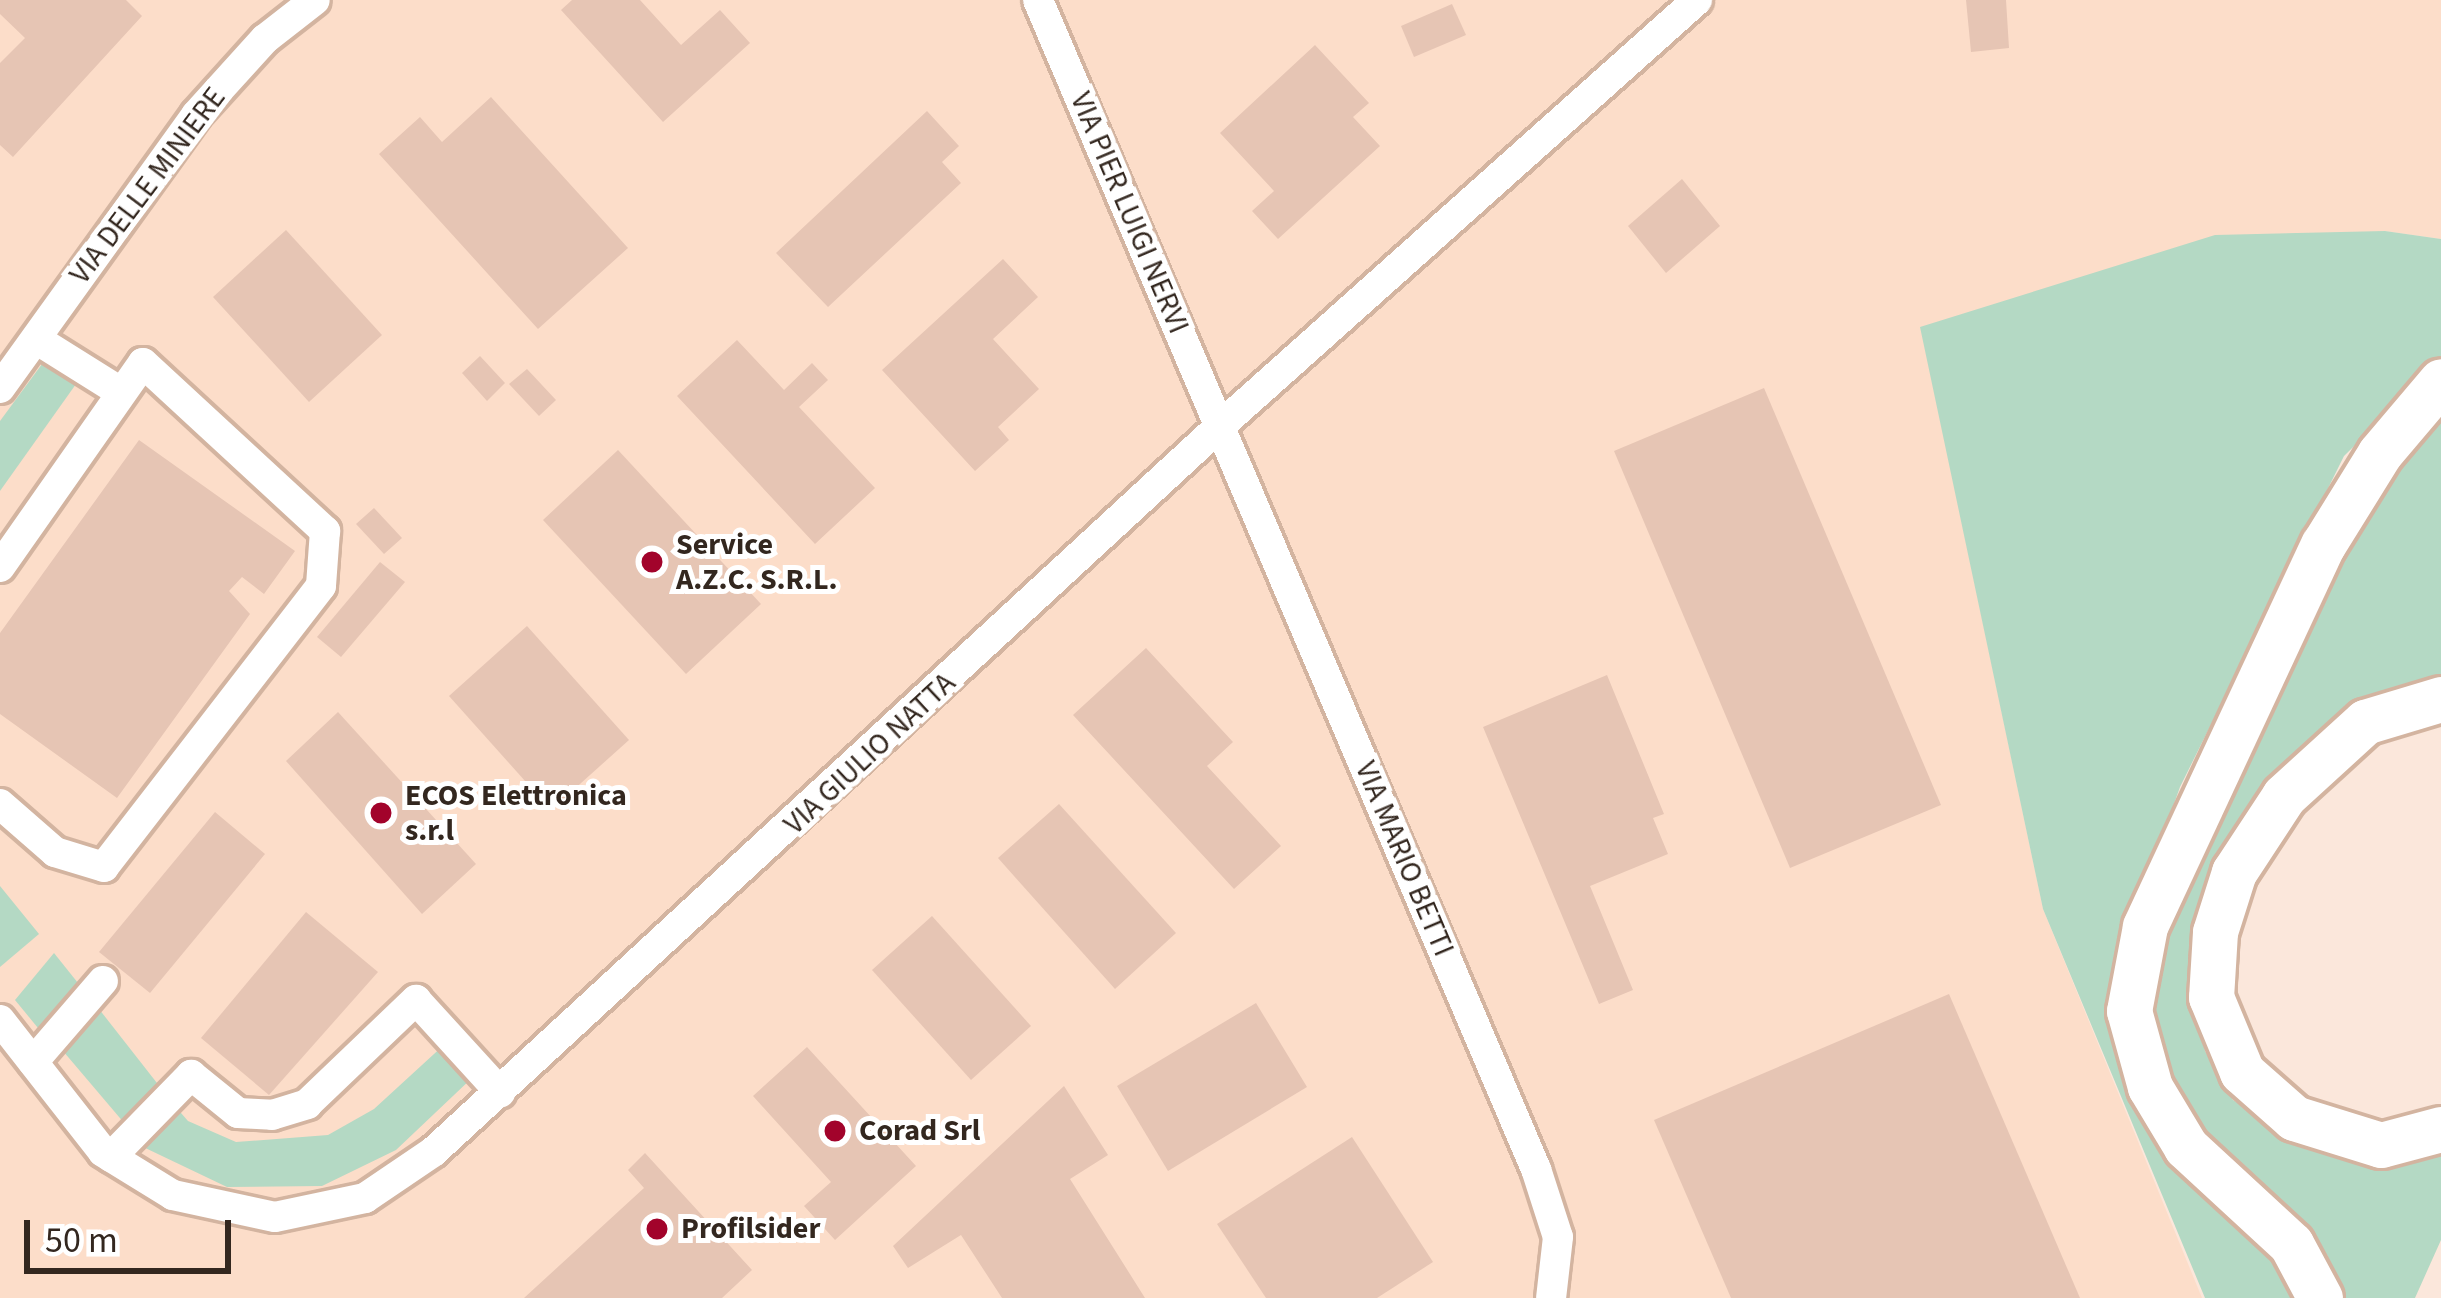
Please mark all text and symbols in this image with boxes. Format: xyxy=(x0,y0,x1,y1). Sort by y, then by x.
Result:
street label: VIA DELLE MINIERE xyxy=(62,81,234,291)
street label: VIA PIER LUIGI NERVI xyxy=(1062,87,1196,339)
place label: Service A.Z.C. S.R.L. xyxy=(676,527,837,598)
marker: Service A.Z.C. S.R.L. xyxy=(639,549,665,575)
street label: VIA GIULIO NATTA xyxy=(777,665,963,843)
street label: VIA MARIO BETTI xyxy=(1347,756,1461,962)
place label: ECOS Elettronica s.r.l xyxy=(405,778,627,848)
marker: ECOS Elettronica s.r.l xyxy=(368,800,394,826)
place label: Corad Srl xyxy=(859,1113,980,1149)
marker: Corad Srl xyxy=(822,1118,848,1144)
scale bar xyxy=(30,1196,237,1270)
place label: Profilsider xyxy=(681,1211,820,1247)
text: 50 m xyxy=(45,1215,118,1266)
marker: Profilsider xyxy=(644,1216,670,1242)

